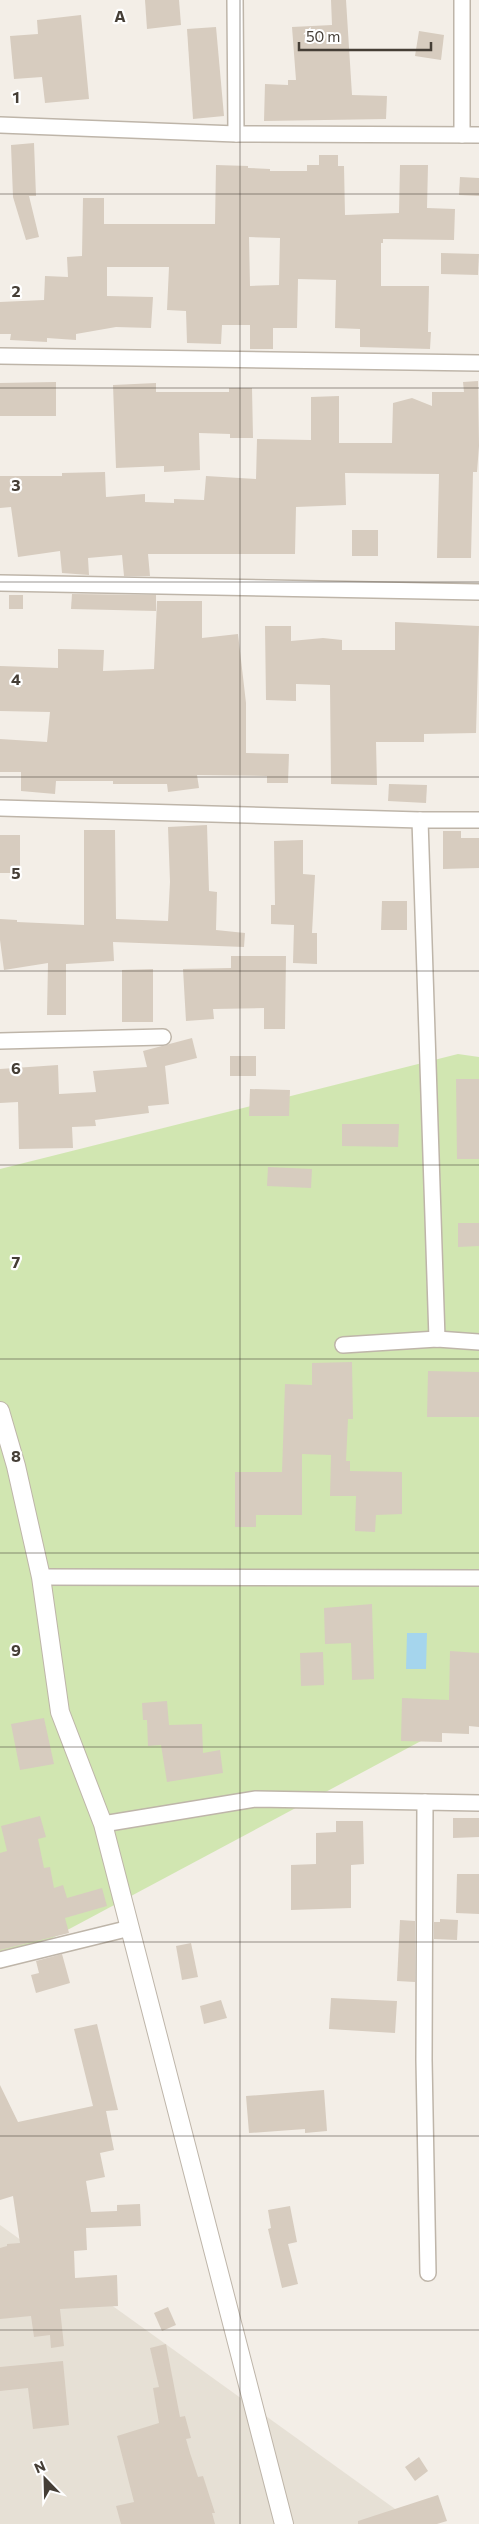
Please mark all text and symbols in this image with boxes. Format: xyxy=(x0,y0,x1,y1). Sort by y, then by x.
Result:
text: A xyxy=(114,6,126,25)
scale bar xyxy=(299,20,432,52)
text: 50 m xyxy=(306,27,340,45)
text: 1 xyxy=(12,87,20,106)
text: 2 xyxy=(11,281,21,300)
text: 3 xyxy=(11,475,21,494)
text: 4 xyxy=(11,669,21,688)
text: 5 xyxy=(11,863,21,882)
text: 6 xyxy=(11,1058,21,1077)
text: 7 xyxy=(12,1252,21,1271)
text: 8 xyxy=(11,1446,21,1465)
text: 9 xyxy=(11,1640,21,1659)
north arrow xyxy=(20,2454,70,2504)
text: N xyxy=(32,2457,48,2476)

